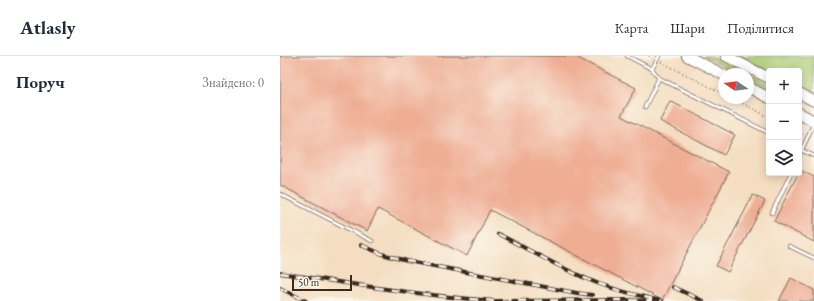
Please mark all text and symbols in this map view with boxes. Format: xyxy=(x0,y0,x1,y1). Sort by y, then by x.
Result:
text: Atlasly xyxy=(20,15,76,40)
text: Карта xyxy=(615,19,648,37)
text: Шари xyxy=(670,19,705,37)
text: Поділитися xyxy=(727,19,794,37)
north arrow xyxy=(718,68,754,104)
map controls xyxy=(766,68,802,176)
button: + xyxy=(766,68,802,104)
text: Поруч xyxy=(16,71,65,93)
text: Знайдено: 0 xyxy=(202,74,264,91)
button: − xyxy=(766,104,802,140)
button: layers xyxy=(766,140,802,176)
scale bar xyxy=(292,273,352,292)
text: 50 m xyxy=(298,275,319,289)

